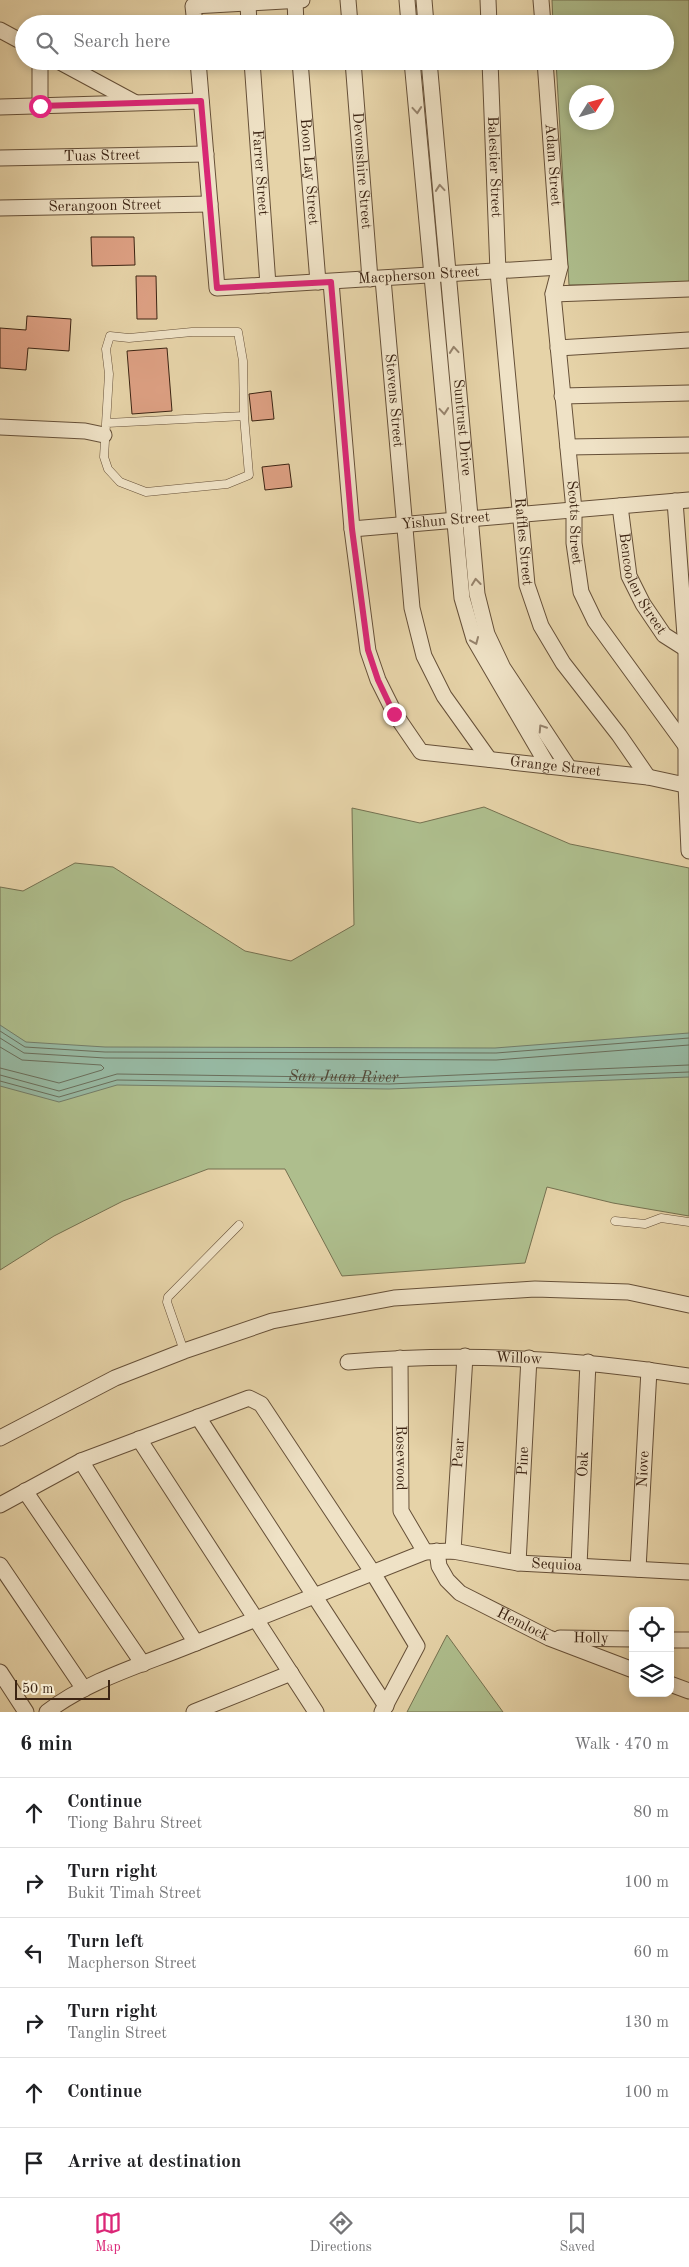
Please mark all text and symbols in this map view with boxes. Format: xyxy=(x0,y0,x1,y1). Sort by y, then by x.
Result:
search box xyxy=(15,15,674,70)
icon: search xyxy=(33,29,61,57)
text: Search here xyxy=(73,33,170,52)
north arrow xyxy=(569,85,614,130)
route start xyxy=(29,95,52,118)
one-way arrow xyxy=(411,106,422,114)
street label: Devonshire Street xyxy=(350,112,374,230)
street label: Balestier Street xyxy=(485,116,503,218)
street label: Boon Lay Street xyxy=(297,118,321,225)
street label: Adam Street xyxy=(542,123,563,206)
street label: Farrer Street xyxy=(249,129,271,216)
street label: Tuas Street xyxy=(63,148,140,164)
one-way arrow xyxy=(435,184,446,192)
street label: Serangoon Street xyxy=(48,197,162,215)
street label: Macpherson Street xyxy=(358,264,480,287)
one-way arrow xyxy=(449,346,460,354)
street label: Stevens Street xyxy=(382,353,405,448)
street label: Suntrust Drive xyxy=(450,379,474,477)
one-way arrow xyxy=(438,407,449,415)
street label: Scotts Street xyxy=(564,480,584,566)
street label: Raffles Street xyxy=(511,497,535,586)
street label: Yishun Street xyxy=(401,510,491,532)
street label: Bencoolen Street xyxy=(616,532,669,637)
one-way arrow xyxy=(471,577,482,585)
one-way arrow xyxy=(469,636,480,645)
route end xyxy=(383,703,406,726)
one-way arrow xyxy=(539,724,549,733)
street label: Grange Street xyxy=(509,754,602,779)
water label: San Juan River xyxy=(288,1069,400,1086)
street label: Willow xyxy=(495,1350,543,1367)
street label: Rosewood xyxy=(393,1425,408,1491)
street label: Pear xyxy=(451,1438,467,1469)
street label: Pine xyxy=(515,1446,532,1476)
street label: Niove xyxy=(635,1450,652,1488)
street label: Oak xyxy=(575,1451,592,1477)
street label: Sequioa xyxy=(531,1556,583,1574)
street label: Hemlock xyxy=(494,1605,552,1644)
map controls xyxy=(629,1607,674,1697)
button: locate xyxy=(629,1607,674,1652)
street label: Holly xyxy=(573,1631,609,1646)
button: layers xyxy=(629,1652,674,1697)
scale bar xyxy=(15,1677,110,1700)
text: 50 m xyxy=(22,1682,53,1696)
text: 6 min xyxy=(20,1734,73,1755)
text: Walk · 470 m xyxy=(574,1737,669,1753)
text: Continue xyxy=(67,1793,142,1812)
icon: ahead xyxy=(20,1799,48,1827)
text: 80 m xyxy=(633,1805,669,1821)
text: Tiong Bahru Street xyxy=(67,1816,202,1832)
text: Turn right xyxy=(67,1863,157,1882)
icon: right xyxy=(20,1869,48,1897)
text: 100 m xyxy=(624,1875,669,1891)
text: Bukit Timah Street xyxy=(67,1886,201,1902)
text: Turn left xyxy=(67,1933,144,1952)
icon: left xyxy=(20,1939,48,1967)
text: 60 m xyxy=(633,1945,669,1961)
text: Macpherson Street xyxy=(67,1956,197,1972)
text: Turn right xyxy=(67,2003,157,2022)
icon: right xyxy=(20,2009,48,2037)
text: 130 m xyxy=(624,2015,669,2031)
text: Tanglin Street xyxy=(67,2026,167,2042)
icon: ahead xyxy=(20,2079,48,2107)
text: Continue xyxy=(67,2083,142,2102)
text: 100 m xyxy=(624,2085,669,2101)
icon: arrive xyxy=(20,2149,48,2177)
text: Arrive at destination xyxy=(67,2153,241,2172)
tab: Map xyxy=(94,2209,122,2256)
tab: Directions xyxy=(310,2209,372,2256)
tab: Saved xyxy=(559,2209,595,2256)

